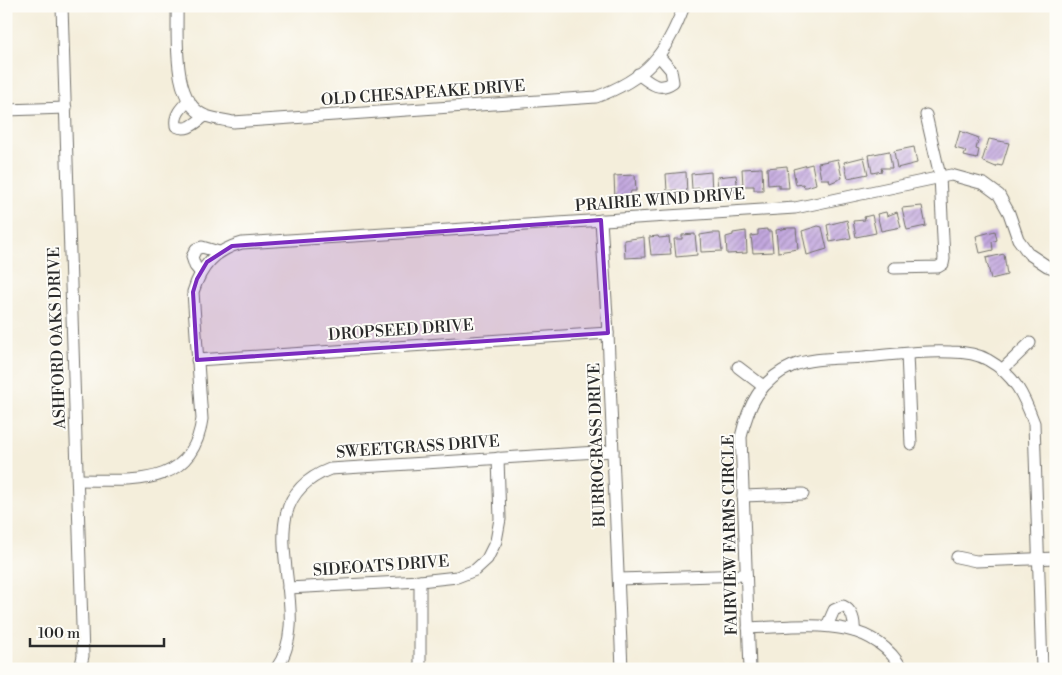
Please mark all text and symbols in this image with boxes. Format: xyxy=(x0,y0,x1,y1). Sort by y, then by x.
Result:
street label: OLD CHESAPEAKE DRIVE xyxy=(320,76,526,110)
street label: PRAIRIE WIND DRIVE xyxy=(574,184,746,216)
street label: ASHFORD OAKS DRIVE xyxy=(44,247,70,430)
street label: DROPSEED DRIVE xyxy=(328,315,474,345)
street label: BURROGRASS DRIVE xyxy=(584,362,610,529)
street label: SWEETGRASS DRIVE xyxy=(336,431,500,463)
street label: FAIRVIEW FARMS CIRCLE xyxy=(718,434,742,636)
street label: SIDEOATS DRIVE xyxy=(312,551,450,581)
scale bar xyxy=(30,615,164,647)
text: 100 m xyxy=(38,624,80,643)

